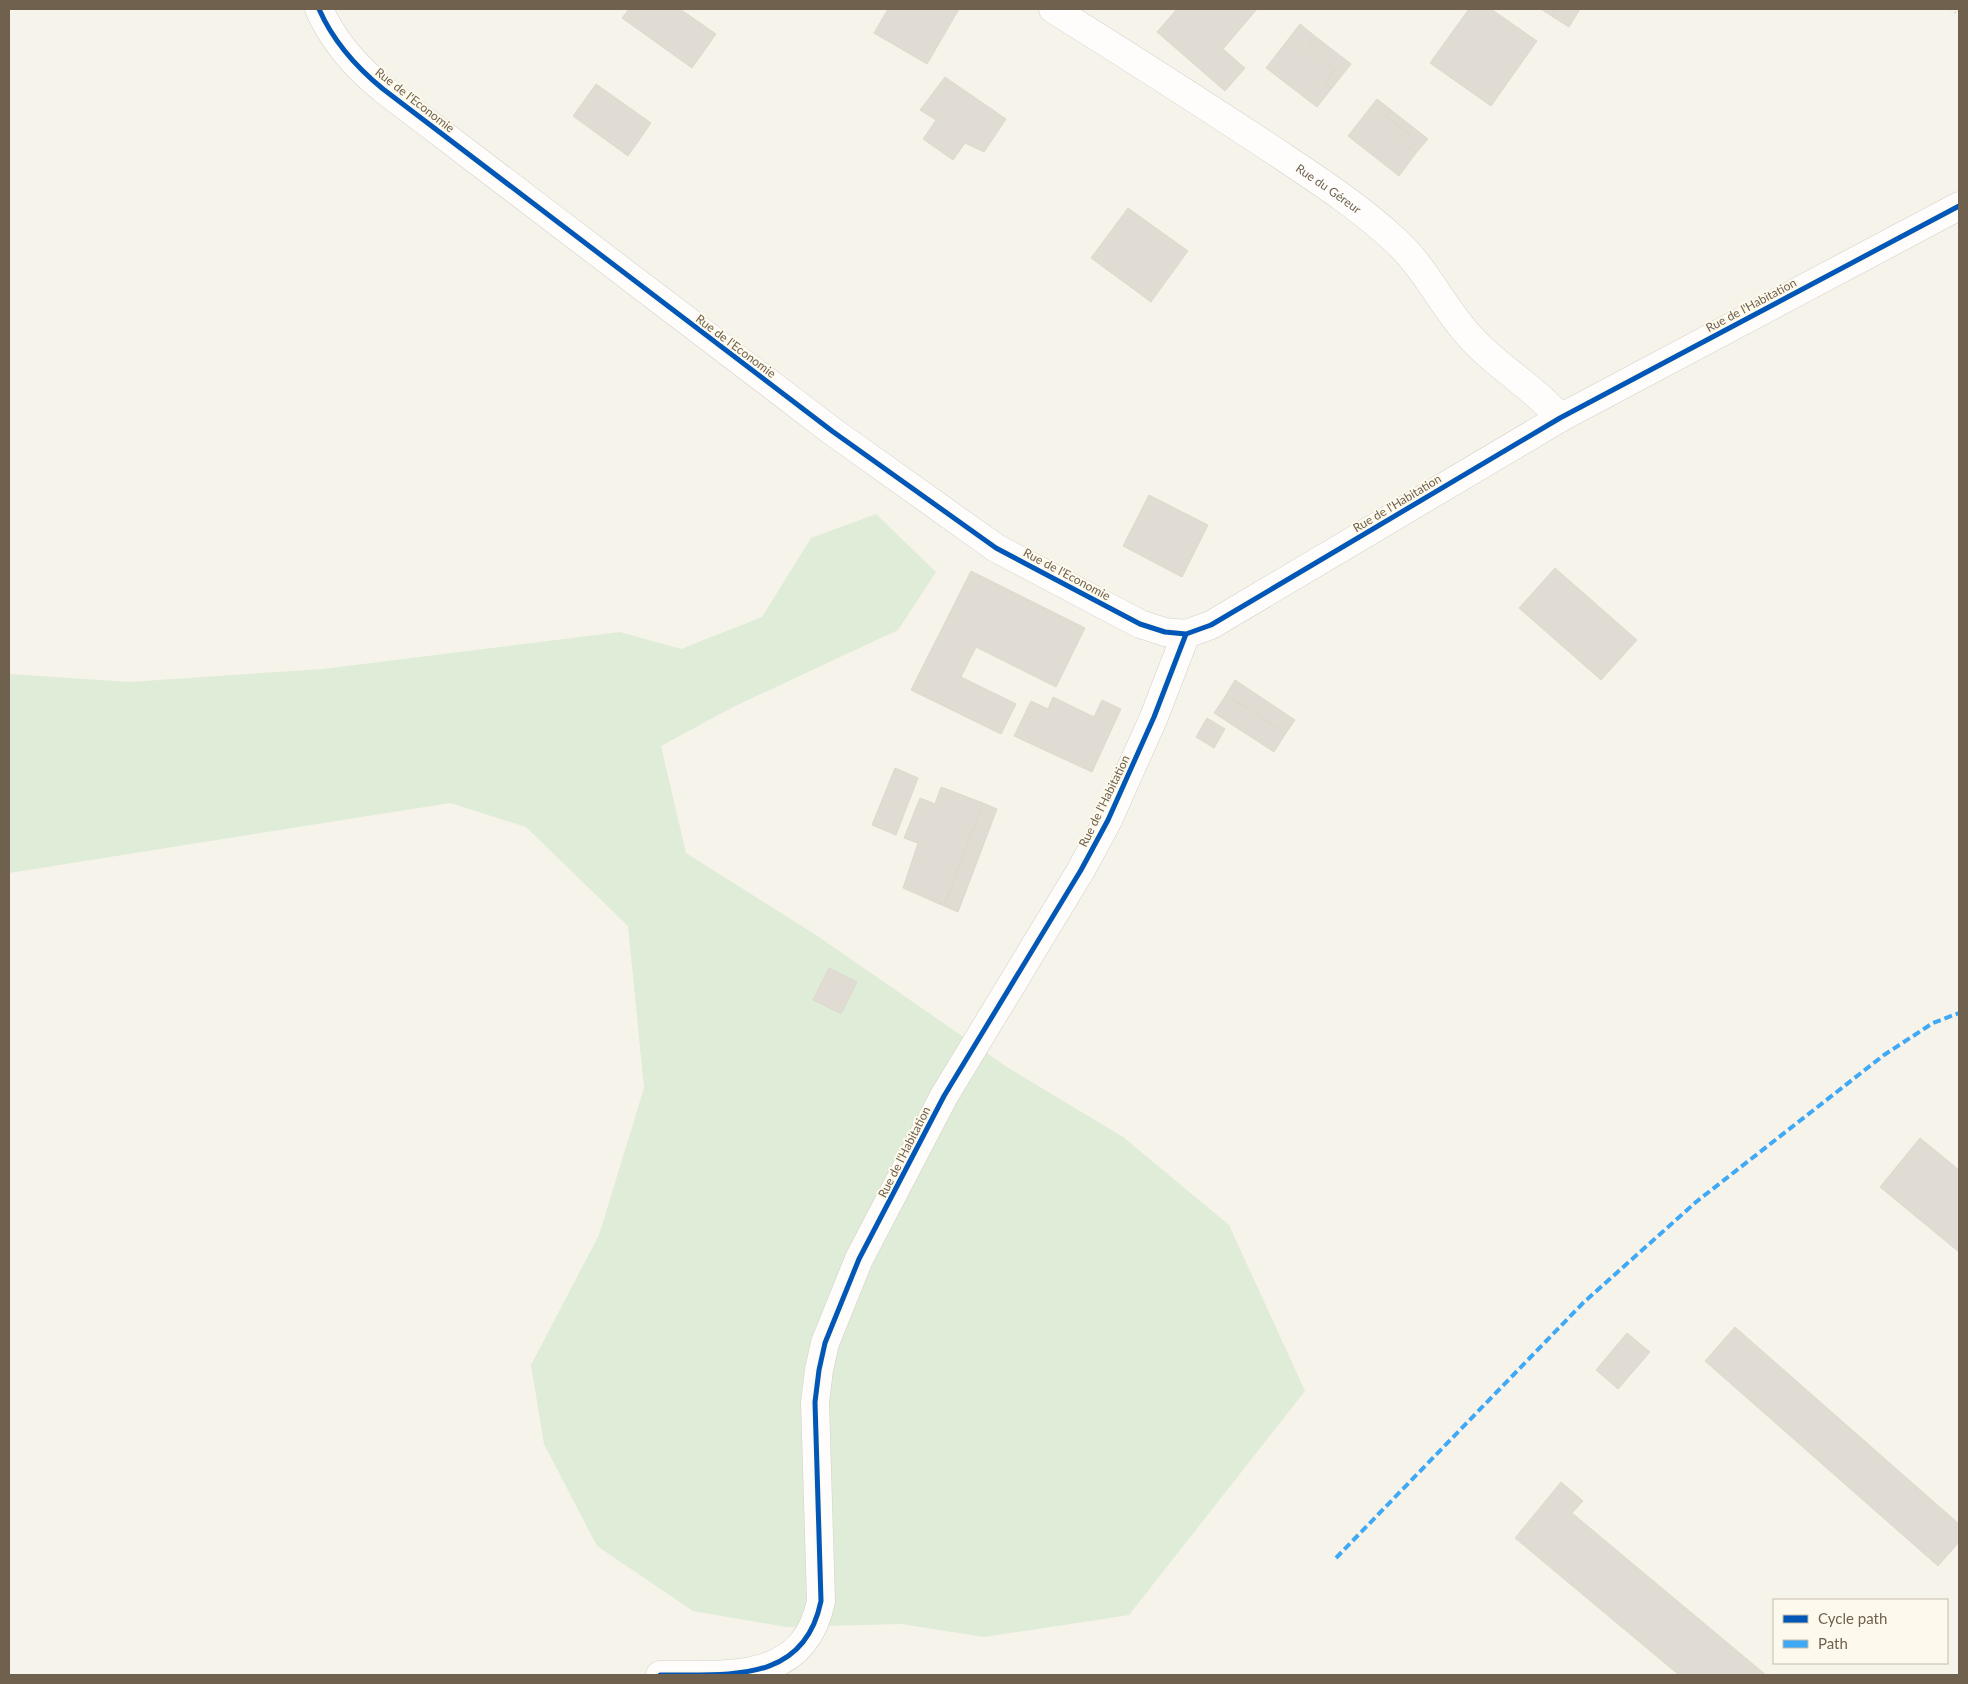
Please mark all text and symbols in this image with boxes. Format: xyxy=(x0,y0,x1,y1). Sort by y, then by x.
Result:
street label: Rue de l'Economie xyxy=(372,64,458,136)
street label: Rue du Géreur xyxy=(1293,160,1365,217)
street label: Rue de l'Habitation xyxy=(1703,275,1799,335)
street label: Rue de l'Economie xyxy=(693,311,779,381)
street label: Rue de l'Habitation xyxy=(1350,471,1444,535)
street label: Rue de l'Economie xyxy=(1021,545,1113,603)
street label: Rue de l'Habitation xyxy=(1075,753,1133,849)
street label: Rue de l'Habitation xyxy=(875,1104,933,1200)
legend xyxy=(1773,1599,1948,1664)
text: Cycle path xyxy=(1818,1609,1887,1627)
text: Path xyxy=(1818,1634,1848,1652)

